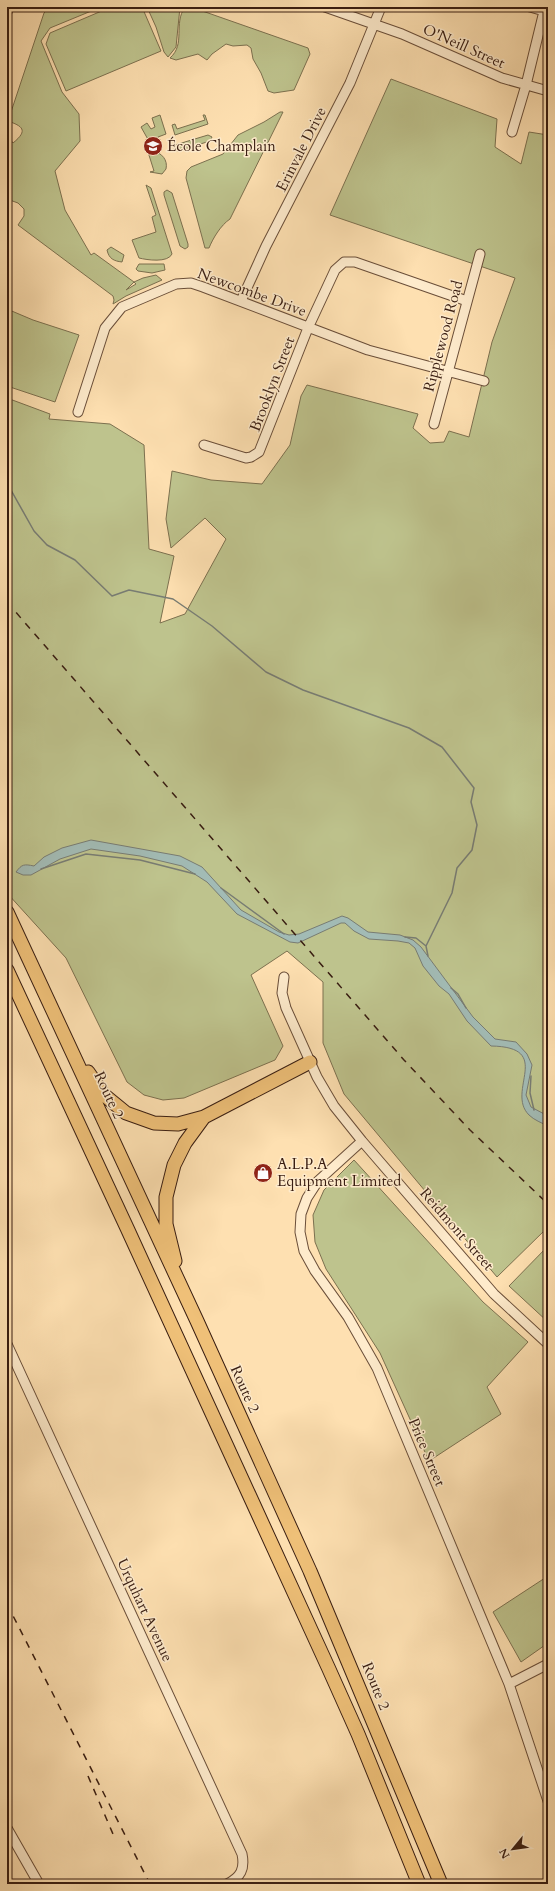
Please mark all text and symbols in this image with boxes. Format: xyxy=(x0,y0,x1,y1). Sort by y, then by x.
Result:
street label: O'Neill Street xyxy=(420,19,508,73)
street label: Erinvale Drive xyxy=(271,103,331,195)
school or university icon: École Champlain xyxy=(142,135,164,157)
place label: École Champlain xyxy=(167,136,276,156)
street label: Newcombe Drive xyxy=(195,263,309,321)
street label: Ripplewood Road xyxy=(419,278,467,394)
street label: Brooklyn Street xyxy=(245,333,299,434)
street label: Route 2 xyxy=(89,1068,129,1122)
place label: A.L.P.A Equipment Limited xyxy=(277,1154,401,1191)
shop icon: A.L.P.A Equipment Limited xyxy=(252,1162,274,1184)
street label: Reidmont Street xyxy=(415,1183,499,1275)
street label: Route 2 xyxy=(226,1362,264,1416)
street label: Price Street xyxy=(404,1415,450,1489)
street label: Urquhart Avenue xyxy=(112,1555,178,1665)
street label: Route 2 xyxy=(357,1659,395,1713)
north arrow xyxy=(493,1829,533,1869)
text: N xyxy=(496,1845,514,1861)

